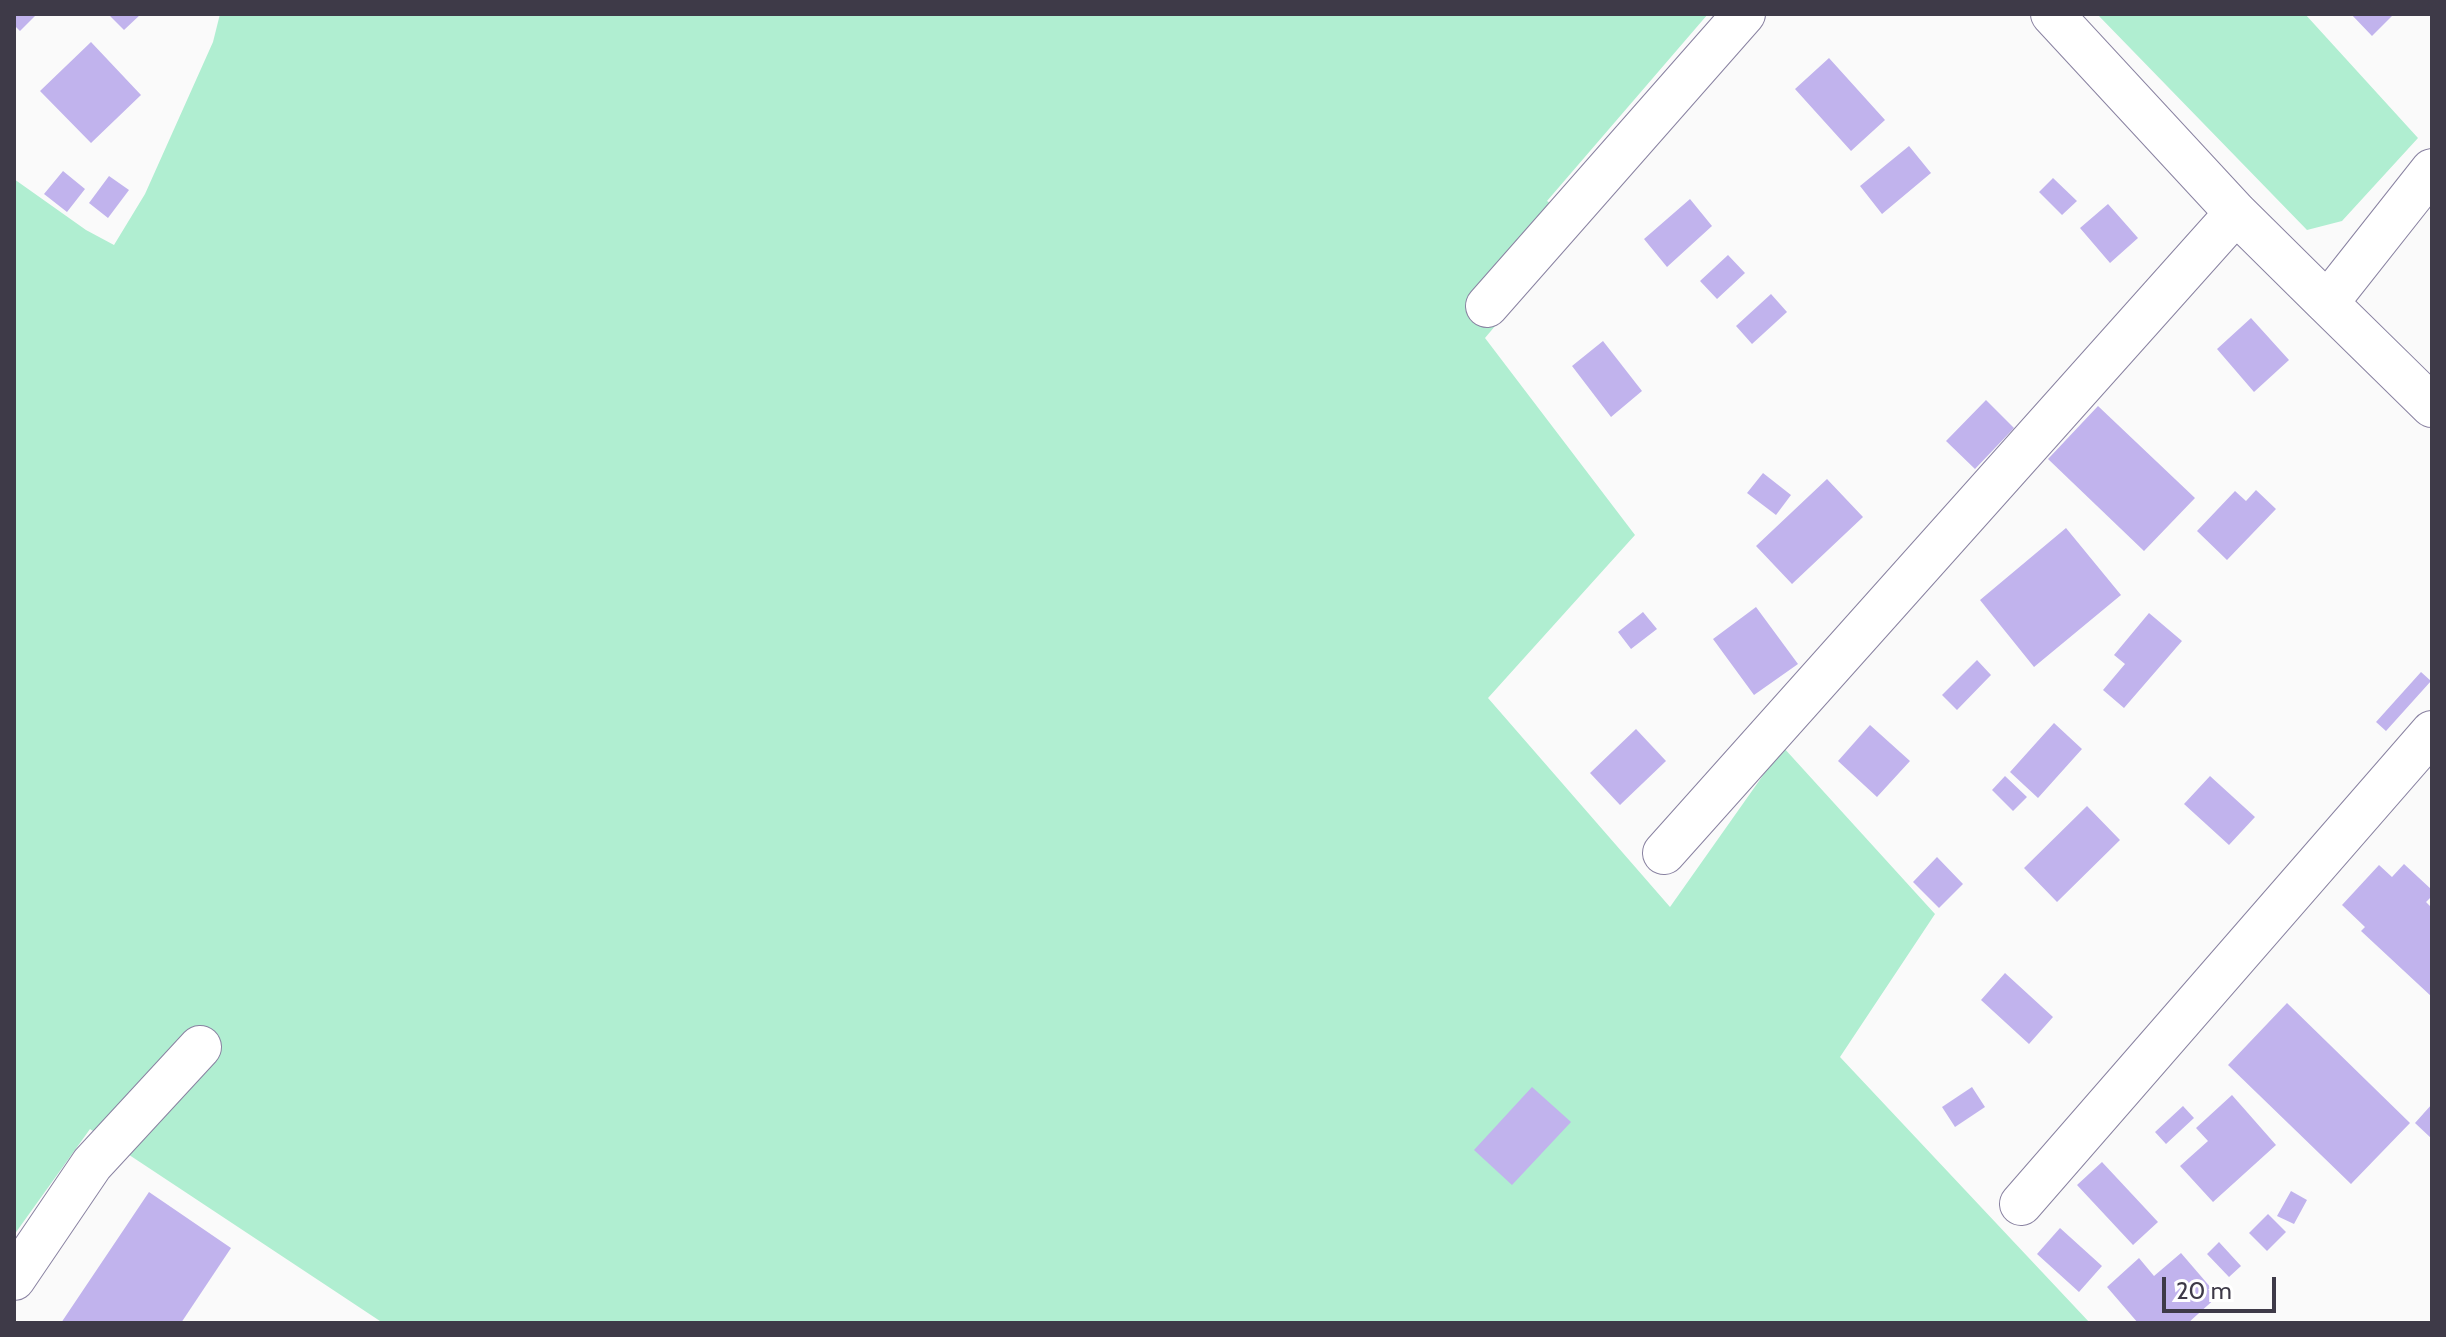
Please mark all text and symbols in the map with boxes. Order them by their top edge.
scale bar [2166,1261,2280,1311]
text: 20 m [2176,1276,2232,1305]

